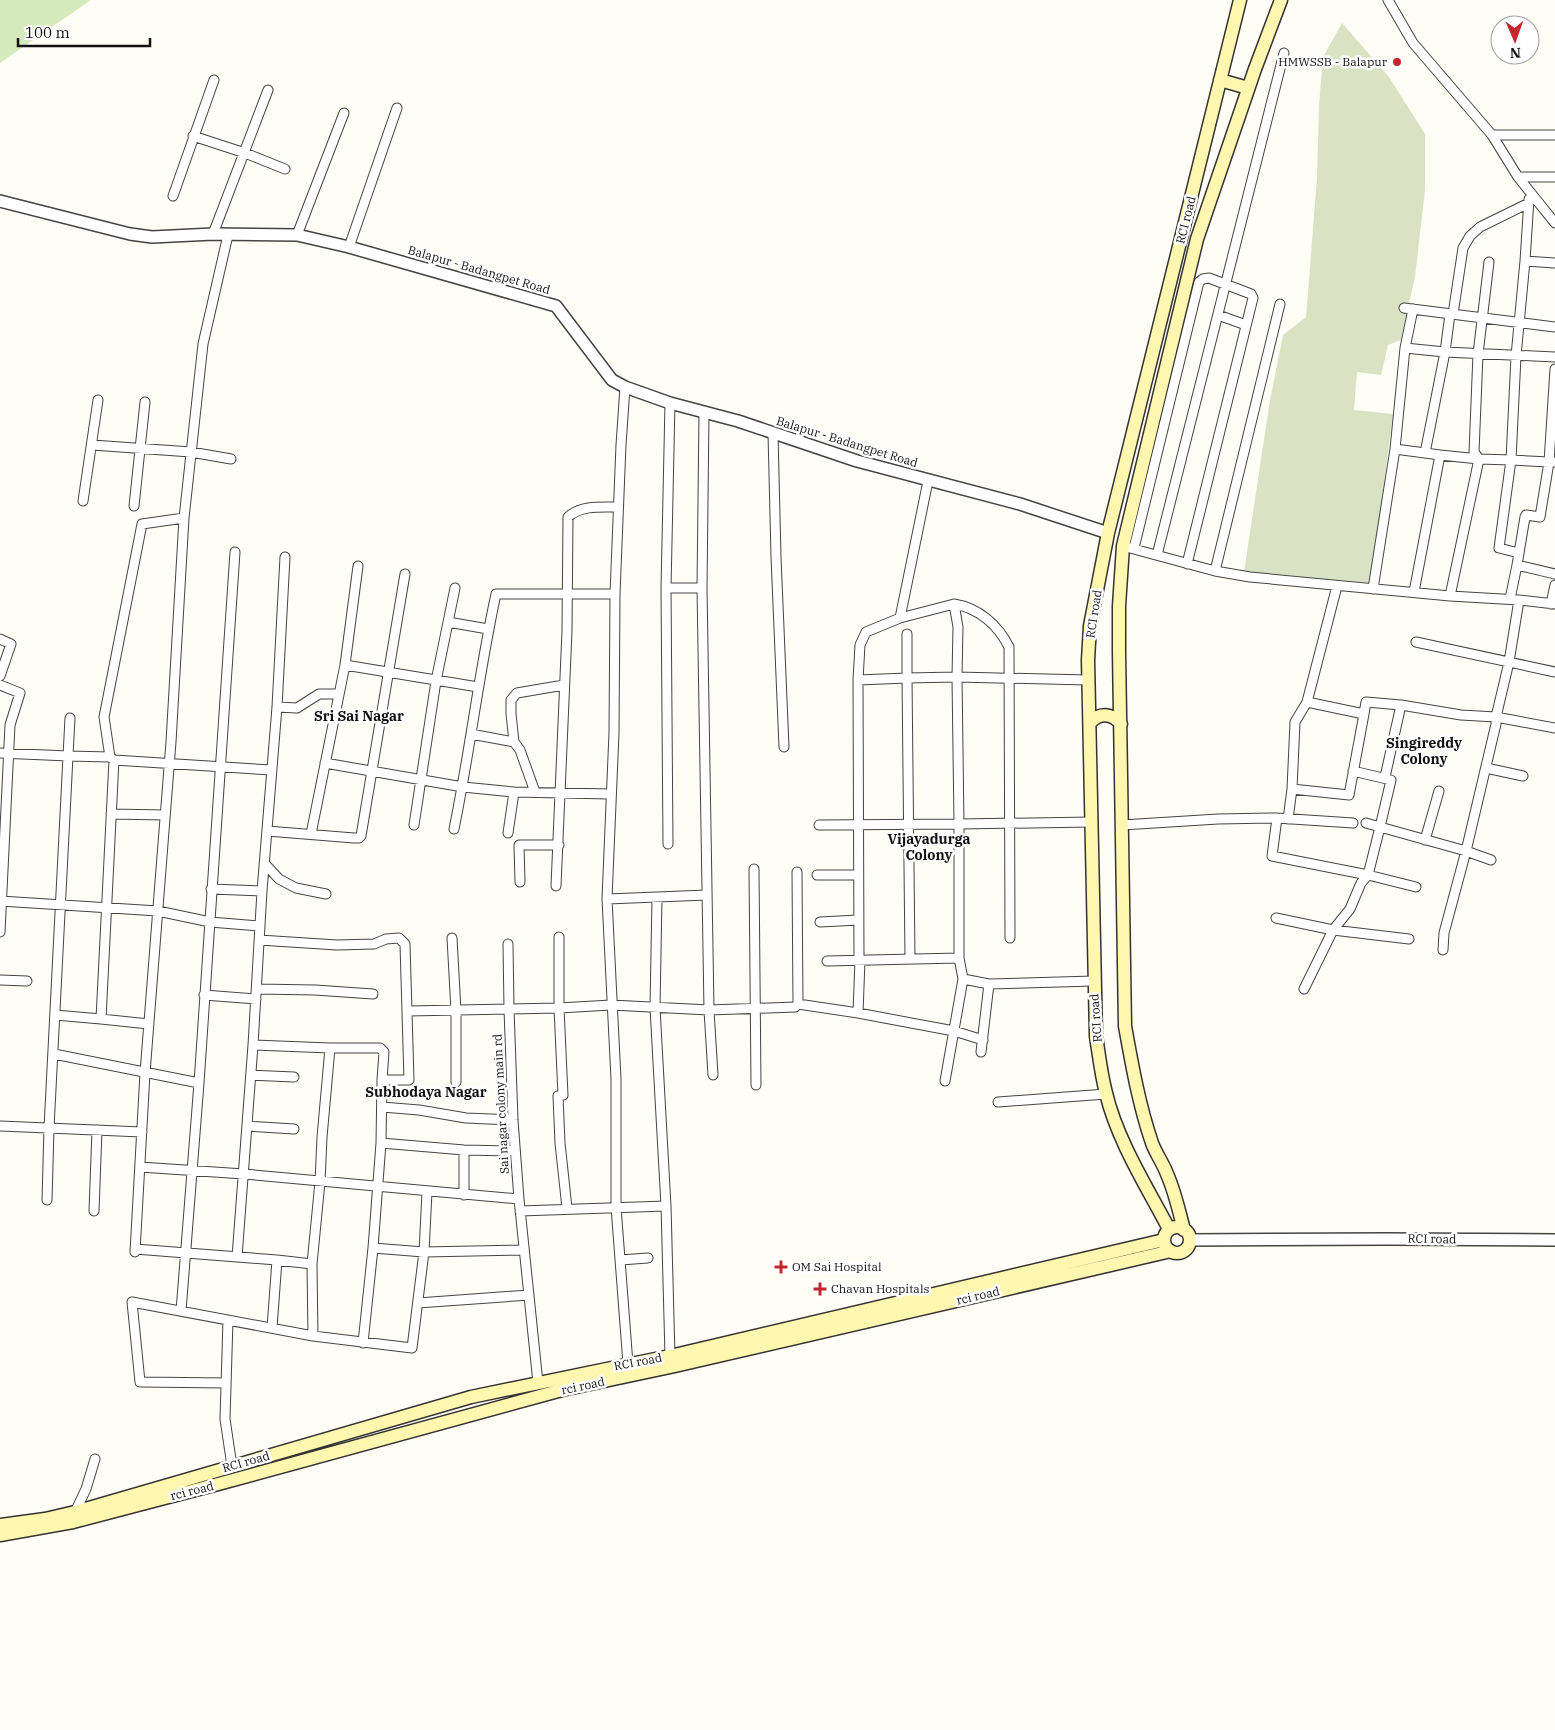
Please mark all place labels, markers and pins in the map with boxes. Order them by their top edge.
place label: HMWSSB - Balapur [1278,54,1388,69]
marker: HMWSSB - Balapur [1391,56,1403,68]
place label: OM Sai Hospital [792,1259,882,1274]
marker: OM Sai Hospital [774,1260,788,1274]
place label: Chavan Hospitals [831,1281,930,1296]
marker: Chavan Hospitals [813,1282,827,1296]

